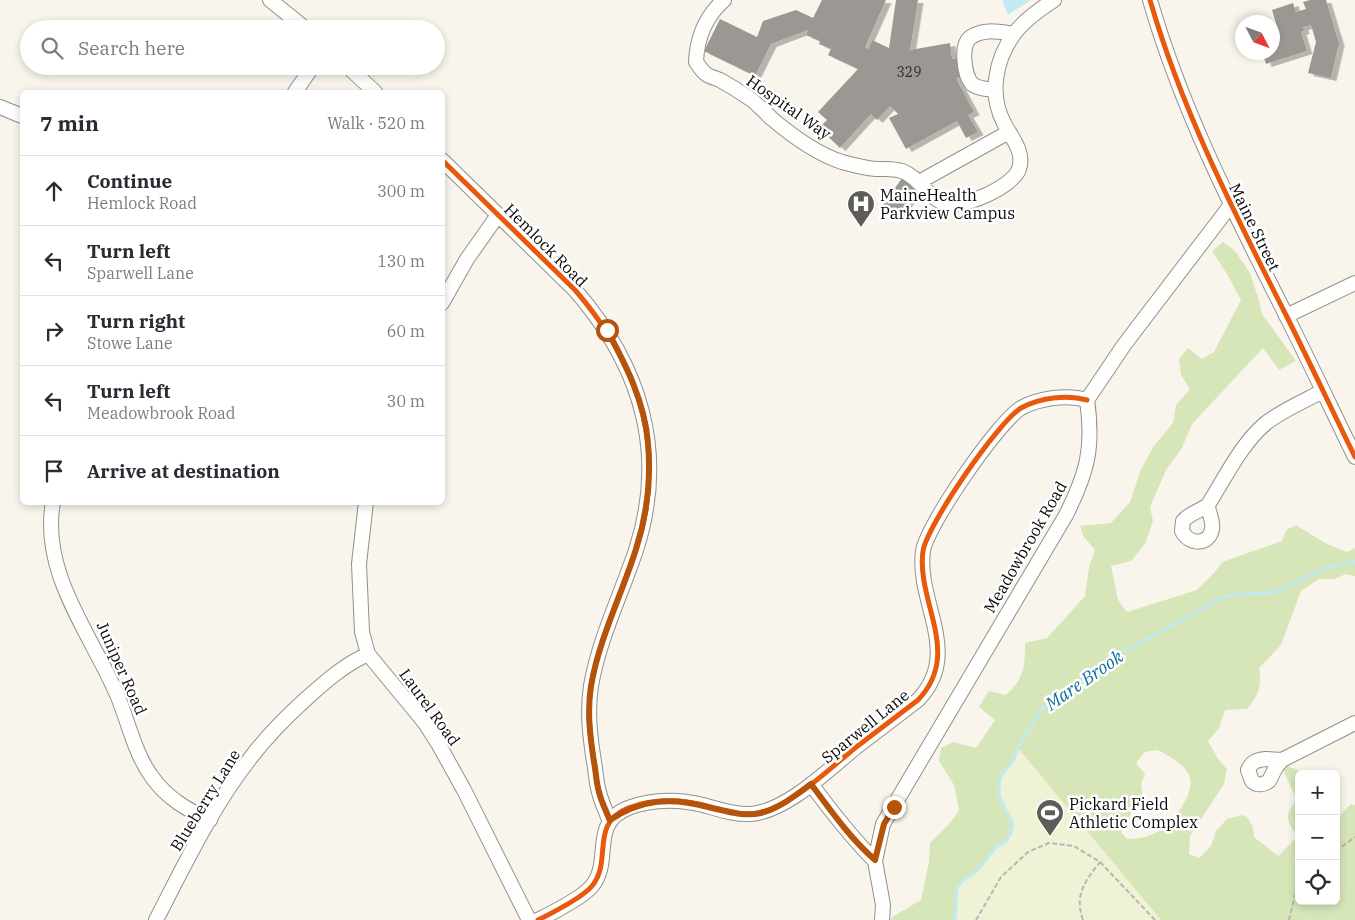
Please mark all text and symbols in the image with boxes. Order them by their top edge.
north arrow [1235,15,1280,60]
search box [20,20,445,75]
icon: search [38,34,66,62]
text: Search here [78,36,185,60]
house number: 329 [896,63,922,81]
street label: Hospital Way [743,70,836,144]
text: 7 min [40,109,99,137]
text: Walk · 520 m [327,113,425,133]
text: Continue [87,169,172,193]
icon: ahead [40,177,68,205]
street label: Maine Street [1225,180,1285,274]
text: 300 m [377,181,425,201]
place label: MaineHealth Parkview Campus [880,185,1015,223]
hospital icon: MaineHealth Parkview Campus [846,189,876,228]
text: Hemlock Road [87,193,197,213]
street label: Hemlock Road [500,199,592,291]
text: Turn left [87,239,170,263]
icon: left [40,247,68,275]
text: 130 m [377,251,425,271]
text: Sparwell Lane [87,263,194,283]
text: Turn right [87,309,185,333]
icon: right [40,317,68,345]
route start [596,319,619,342]
text: 60 m [387,321,425,341]
text: Stowe Lane [87,333,173,353]
text: Turn left [87,379,170,403]
icon: left [40,387,68,415]
text: 30 m [387,391,425,411]
text: Meadowbrook Road [87,403,236,423]
icon: arrive [40,457,68,485]
text: Arrive at destination [87,459,280,483]
street label: Meadowbrook Road [979,477,1071,616]
street label: Juniper Road [93,618,152,718]
water label: Mare Brook [1040,645,1128,716]
street label: Laurel Road [395,665,465,750]
street label: Sparwell Lane [817,685,913,767]
street label: Blueberry Lane [166,745,244,855]
map controls [1295,770,1340,905]
button: + [1295,770,1340,815]
place label: Pickard Field Athletic Complex [1069,794,1198,832]
route end [883,796,906,819]
sports icon: Pickard Field Athletic Complex [1035,798,1065,837]
button: − [1295,815,1340,860]
button: locate [1295,860,1340,905]

